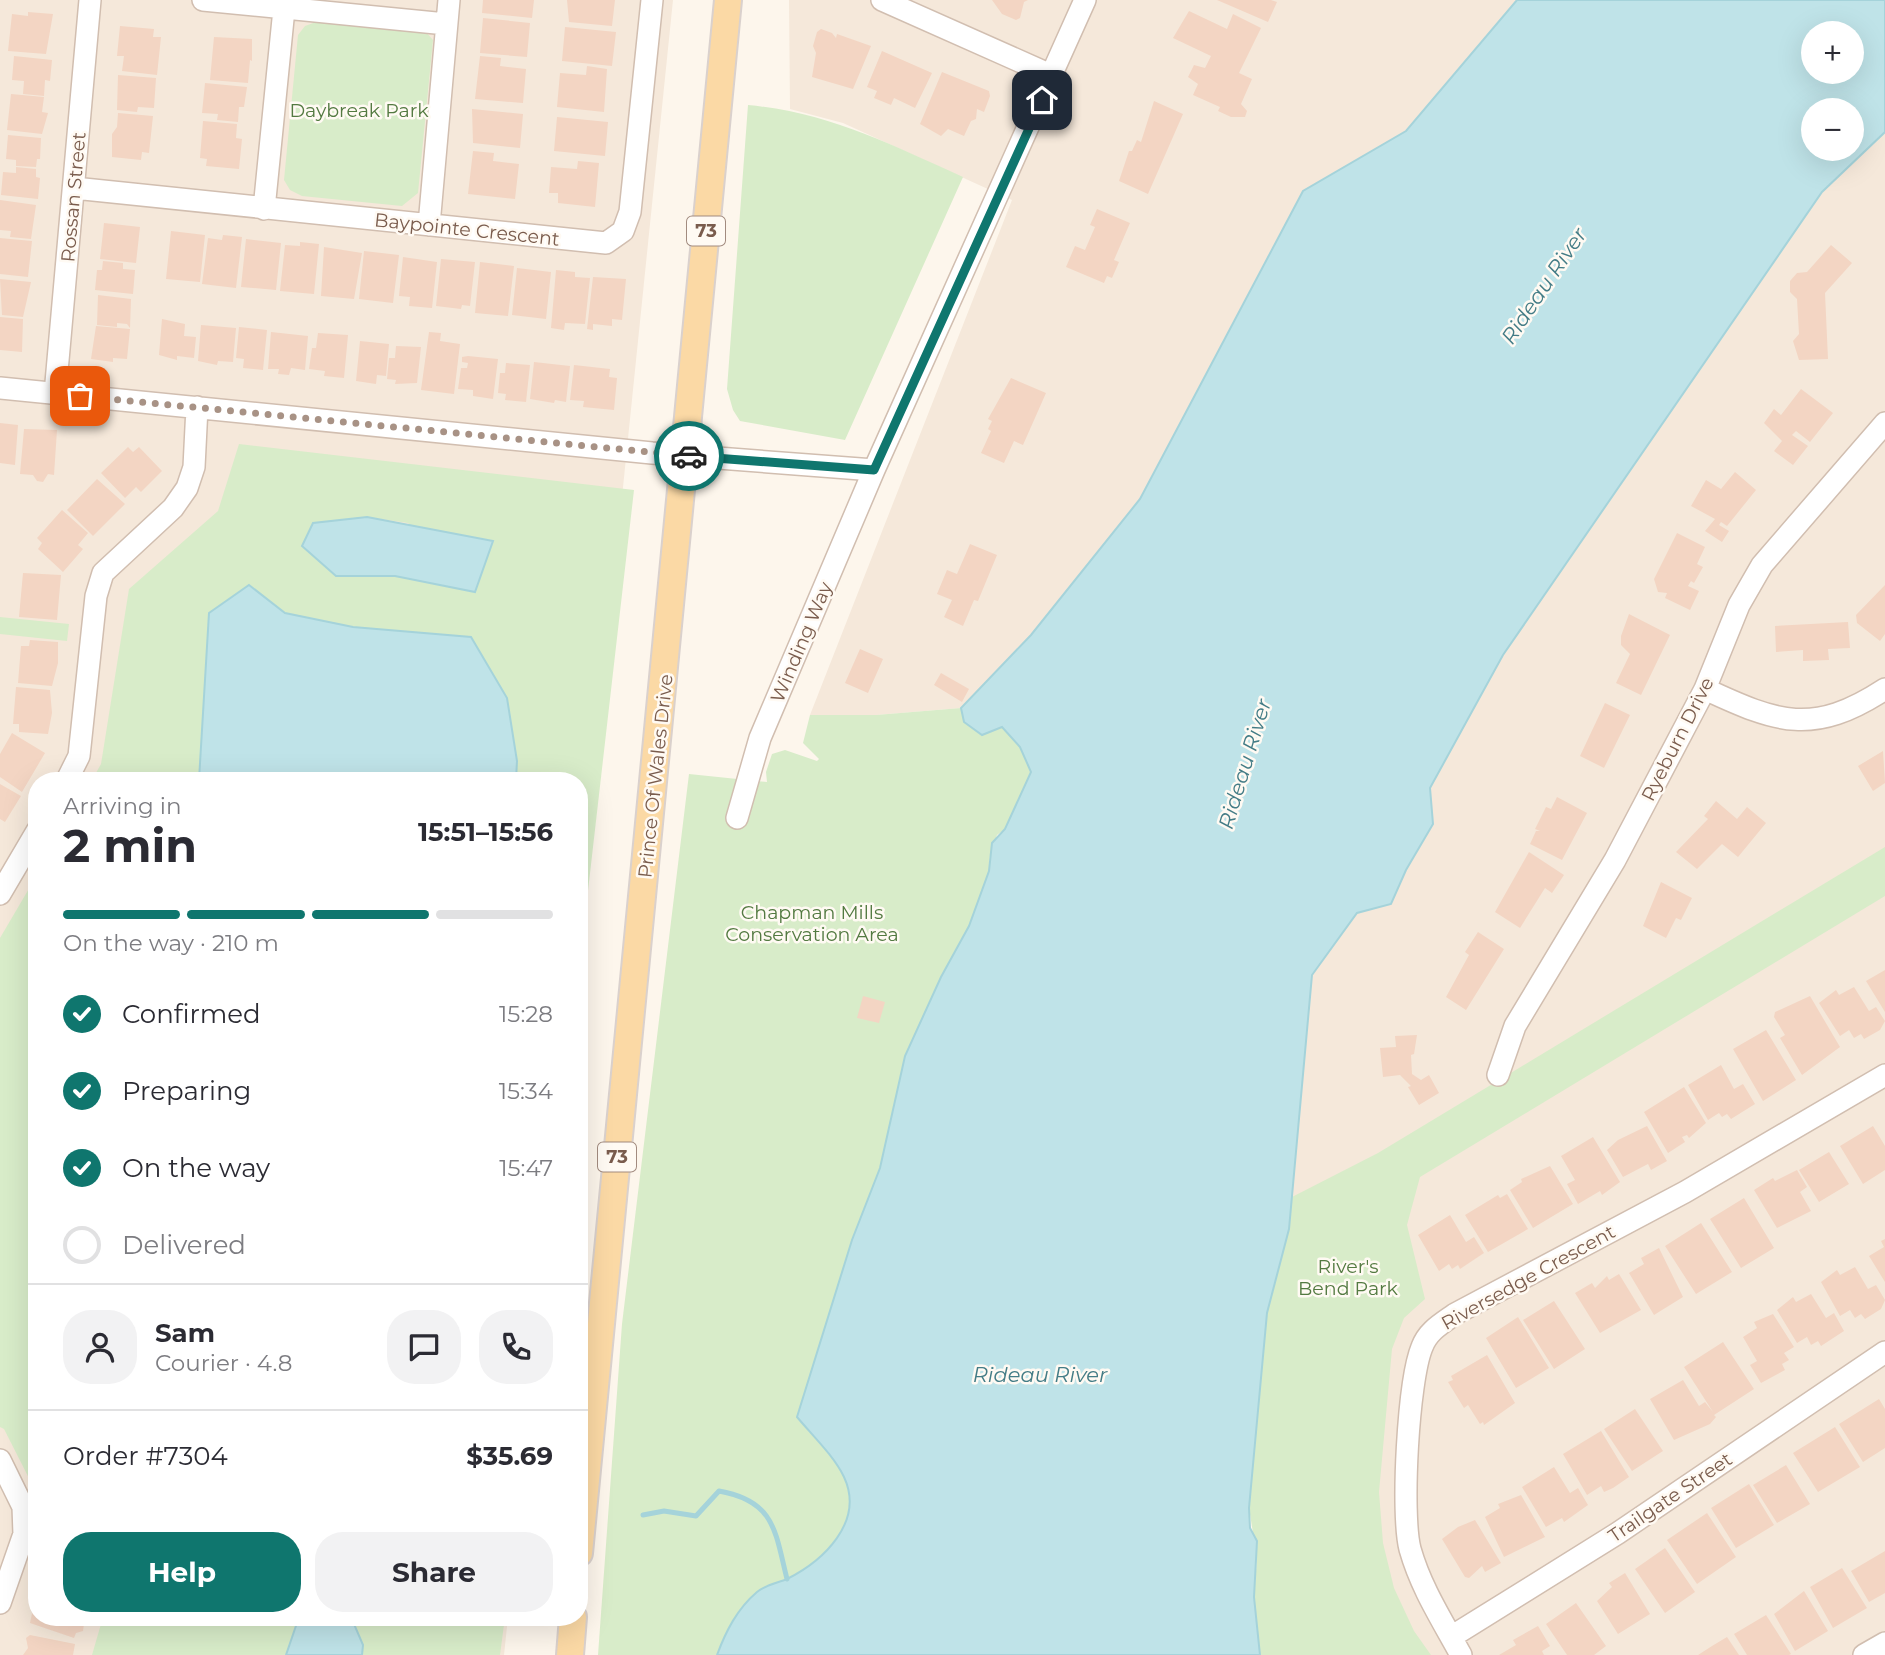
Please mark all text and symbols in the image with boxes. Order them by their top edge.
map controls [1801,21,1864,161]
button: + [1801,21,1864,84]
pin [1012,70,1072,130]
icon: home [1023,81,1061,119]
button: − [1801,98,1864,161]
park label: Daybreak Park [289,99,429,122]
street label: Rossan Street [56,131,91,263]
street label: Baypointe Crescent [373,208,561,251]
road number: 73 [687,216,725,246]
water label: Rideau River [1496,222,1592,349]
pin [50,366,110,426]
icon: bag [61,377,99,415]
courier [654,421,724,491]
icon: car [670,437,708,475]
street label: Winding Way [766,578,837,706]
street label: Prince Of Wales Drive [633,673,678,879]
street label: Ryeburn Drive [1636,673,1719,805]
water label: Rideau River [1213,695,1276,832]
text: Arriving in [63,792,182,820]
text: 15:51–15:56 [418,816,553,848]
text: 2 min [63,817,197,874]
park label: Chapman Mills Conservation Area [725,901,899,946]
text: On the way · 210 m [63,929,279,957]
icon: check [63,995,101,1033]
text: Confirmed [122,998,261,1030]
text: 15:28 [499,1000,553,1028]
icon: check [63,1072,101,1110]
text: Preparing [122,1075,251,1107]
text: 15:34 [499,1077,553,1105]
road number: 73 [598,1142,636,1172]
icon: check [63,1149,101,1187]
text: On the way [122,1152,270,1184]
text: 15:47 [499,1154,553,1182]
street label: Riversedge Crescent [1437,1220,1619,1335]
text: Delivered [122,1229,246,1261]
park label: River's Bend Park [1298,1255,1399,1300]
button: person [63,1310,137,1384]
button: chat [387,1310,461,1384]
button: phone [479,1310,553,1384]
text: Sam [155,1317,215,1349]
text: Courier · 4.8 [155,1349,292,1377]
water label: Rideau River [973,1362,1108,1387]
text: Order #7304 [63,1440,228,1472]
text: $35.69 [466,1440,553,1472]
street label: Trailgate Street [1604,1447,1737,1547]
button: Help [63,1532,301,1612]
button: Share [315,1532,553,1612]

